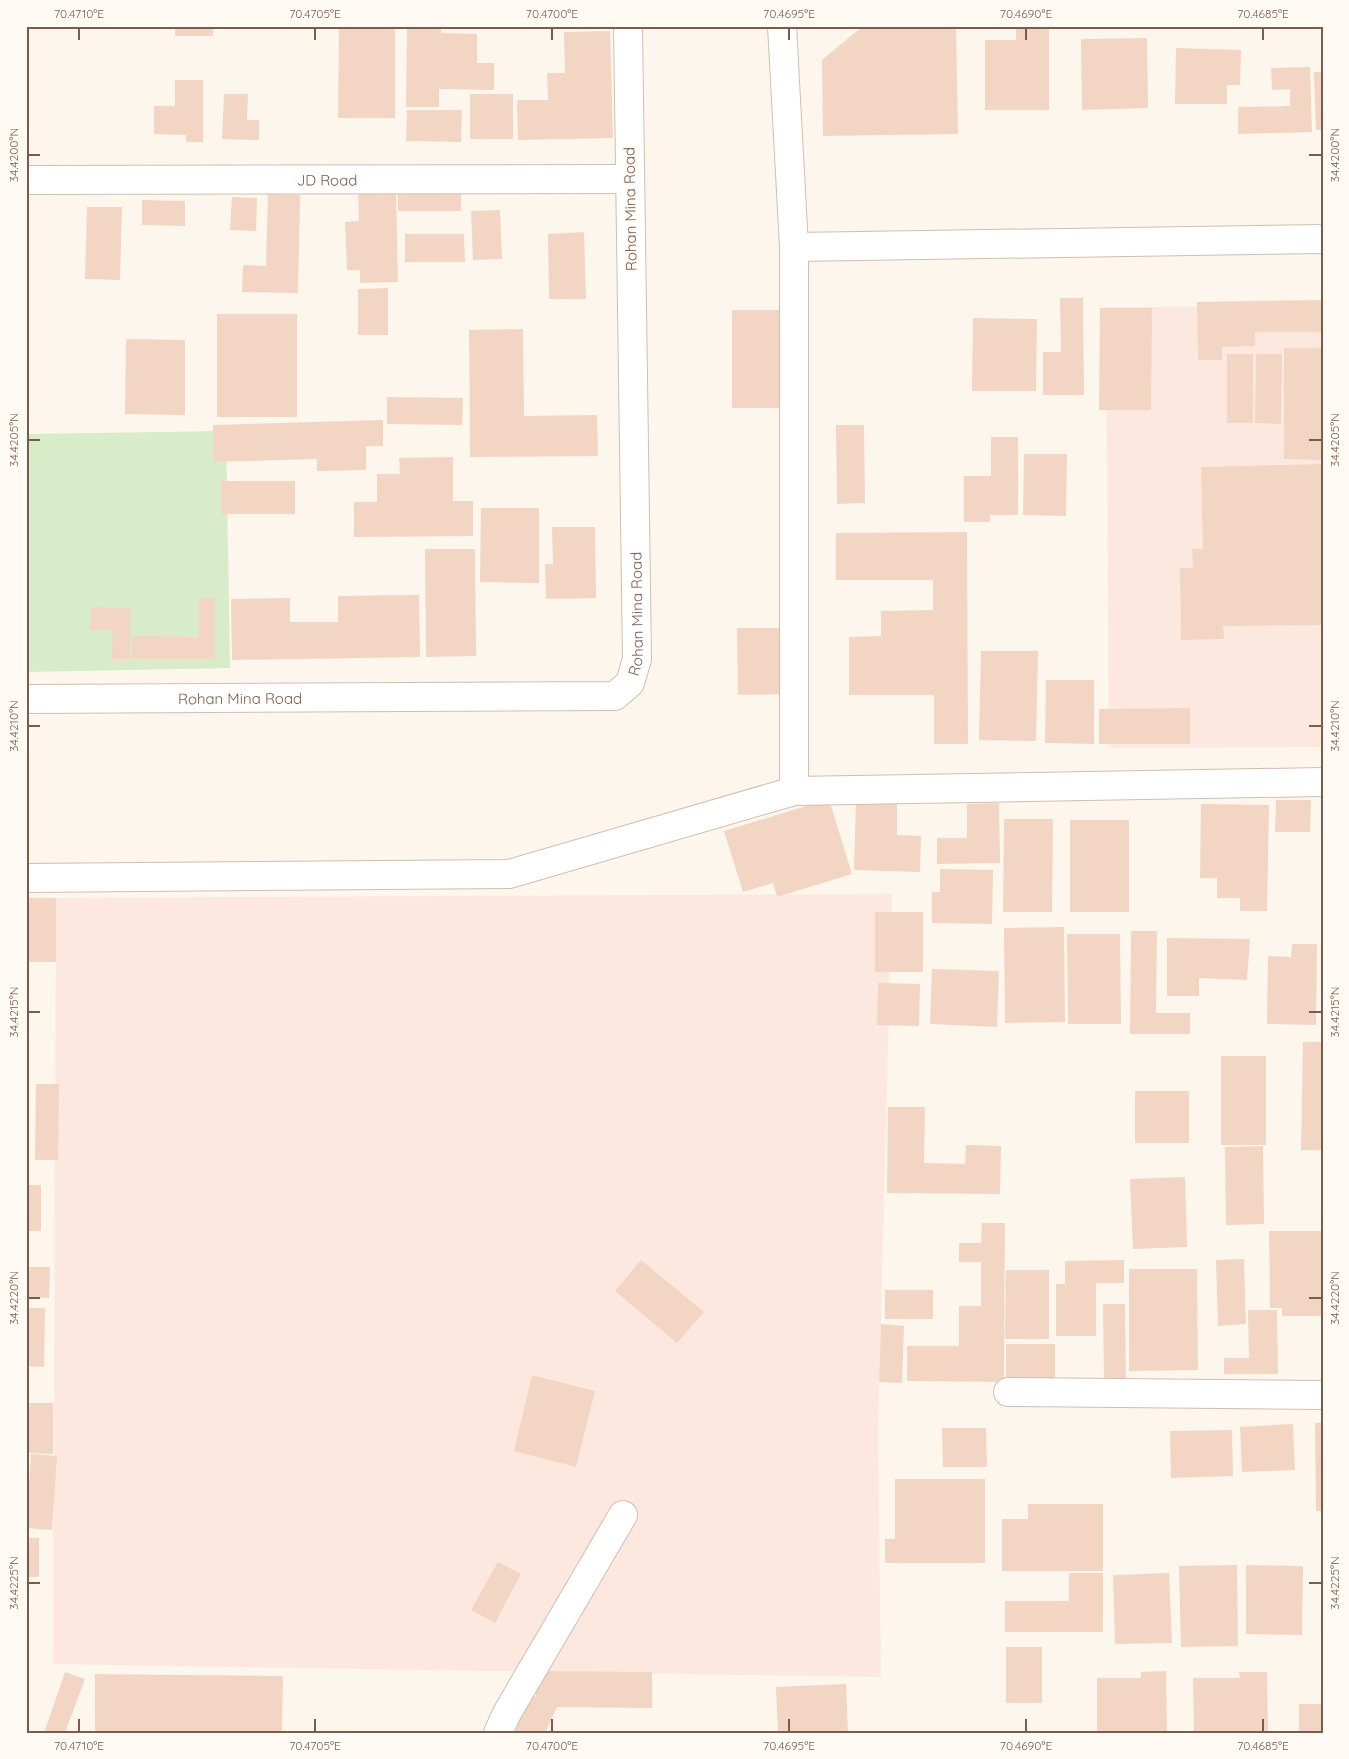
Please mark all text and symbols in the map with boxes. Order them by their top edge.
text: 70.4710°E [54,6,104,21]
text: 70.4705°E [289,6,341,21]
text: 70.4700°E [526,6,578,21]
text: 70.4695°E [763,6,815,21]
text: 70.4690°E [1000,6,1052,21]
text: 70.4685°E [1237,6,1289,21]
text: 34.4200°N [6,128,21,182]
text: 34.4200°N [1327,128,1342,182]
street label: Rohan Mina Road [619,147,641,271]
street label: JD Road [297,170,357,189]
text: 34.4205°N [6,413,21,467]
text: 34.4205°N [1327,413,1342,467]
street label: Rohan Mina Road [623,552,647,678]
street label: Rohan Mina Road [178,688,302,708]
text: 34.4210°N [6,700,21,752]
text: 34.4210°N [1327,700,1342,752]
text: 34.4215°N [6,986,21,1038]
text: 34.4215°N [1327,986,1342,1038]
text: 34.4220°N [6,1271,21,1325]
text: 34.4220°N [1327,1271,1342,1325]
text: 34.4225°N [6,1556,21,1610]
text: 34.4225°N [1327,1556,1342,1610]
text: 70.4710°E [54,1738,104,1753]
text: 70.4705°E [289,1738,341,1753]
text: 70.4700°E [526,1738,578,1753]
text: 70.4695°E [763,1738,815,1753]
text: 70.4690°E [1000,1738,1052,1753]
text: 70.4685°E [1237,1738,1289,1753]

